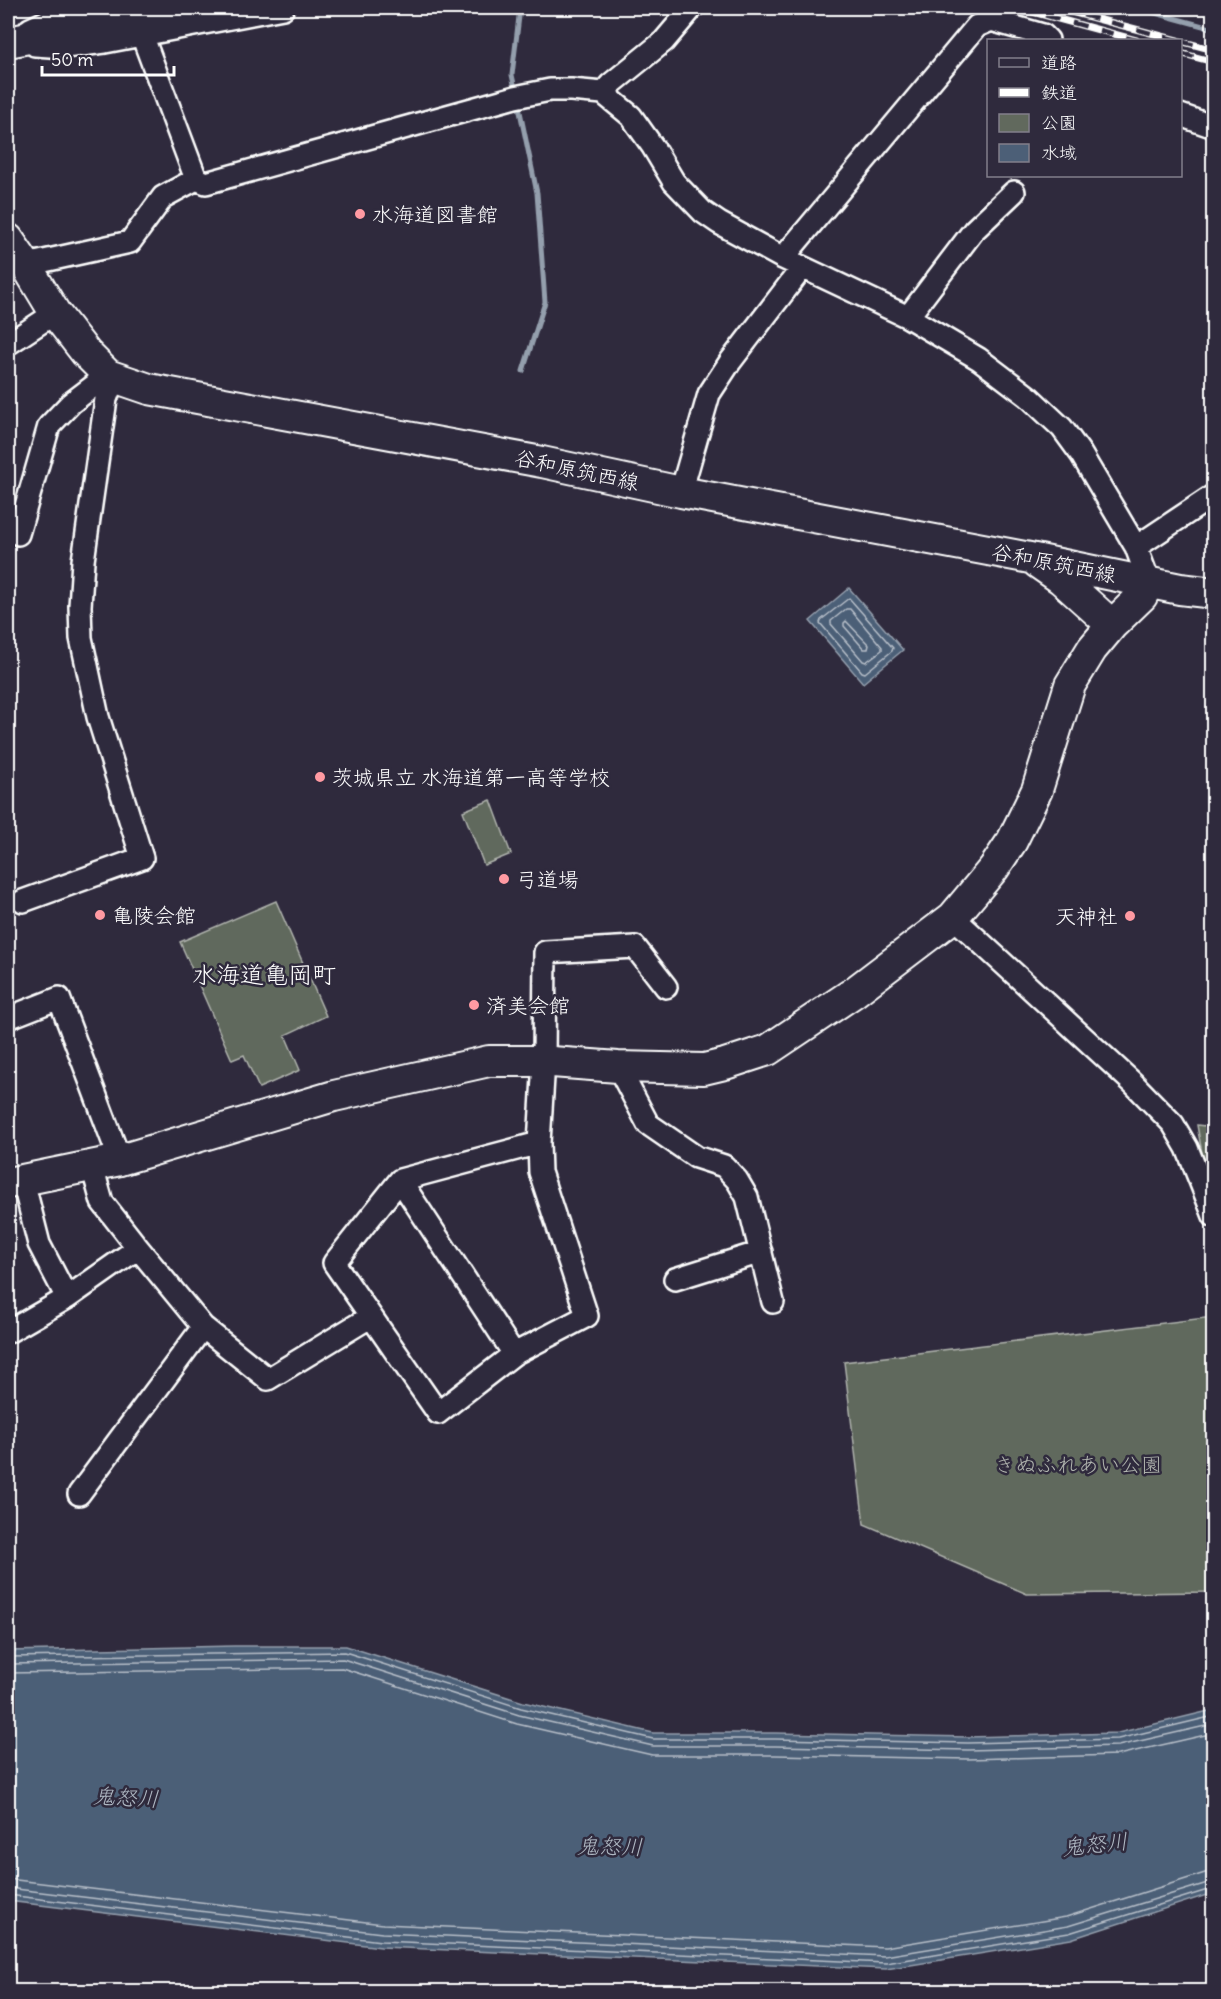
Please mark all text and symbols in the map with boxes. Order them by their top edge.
scale bar [42,39,174,77]
legend [987,39,1182,177]
text: 50 m [51,48,93,71]
text: 道路 [1041,51,1077,74]
text: 鉄道 [1041,81,1077,104]
text: 公園 [1041,111,1077,134]
text: 水域 [1041,141,1077,164]
place label: 水海道図書館 [372,201,498,228]
marker: 水海道図書館 [353,207,367,221]
street label: 谷和原筑西線 [513,444,641,496]
street label: 谷和原筑西線 [990,538,1118,588]
place label: 茨城県立 水海道第一高等学校 [332,764,610,791]
marker: 茨城県立 水海道第一高等学校 [313,770,327,784]
place label: 弓道場 [516,866,579,893]
marker: 弓道場 [497,872,511,886]
place label: 亀陵会館 [112,902,196,929]
place label: 天神社 [1055,903,1118,930]
marker: 亀陵会館 [93,908,107,922]
marker: 天神社 [1123,909,1137,923]
district label: 水海道亀岡町 [192,959,336,989]
place label: 済美会館 [486,992,570,1019]
marker: 済美会館 [467,998,481,1012]
park label: きぬふれあい公園 [994,1451,1162,1478]
water label: 鬼怒川 [92,1781,160,1813]
water label: 鬼怒川 [1061,1827,1129,1861]
water label: 鬼怒川 [577,1831,643,1861]

